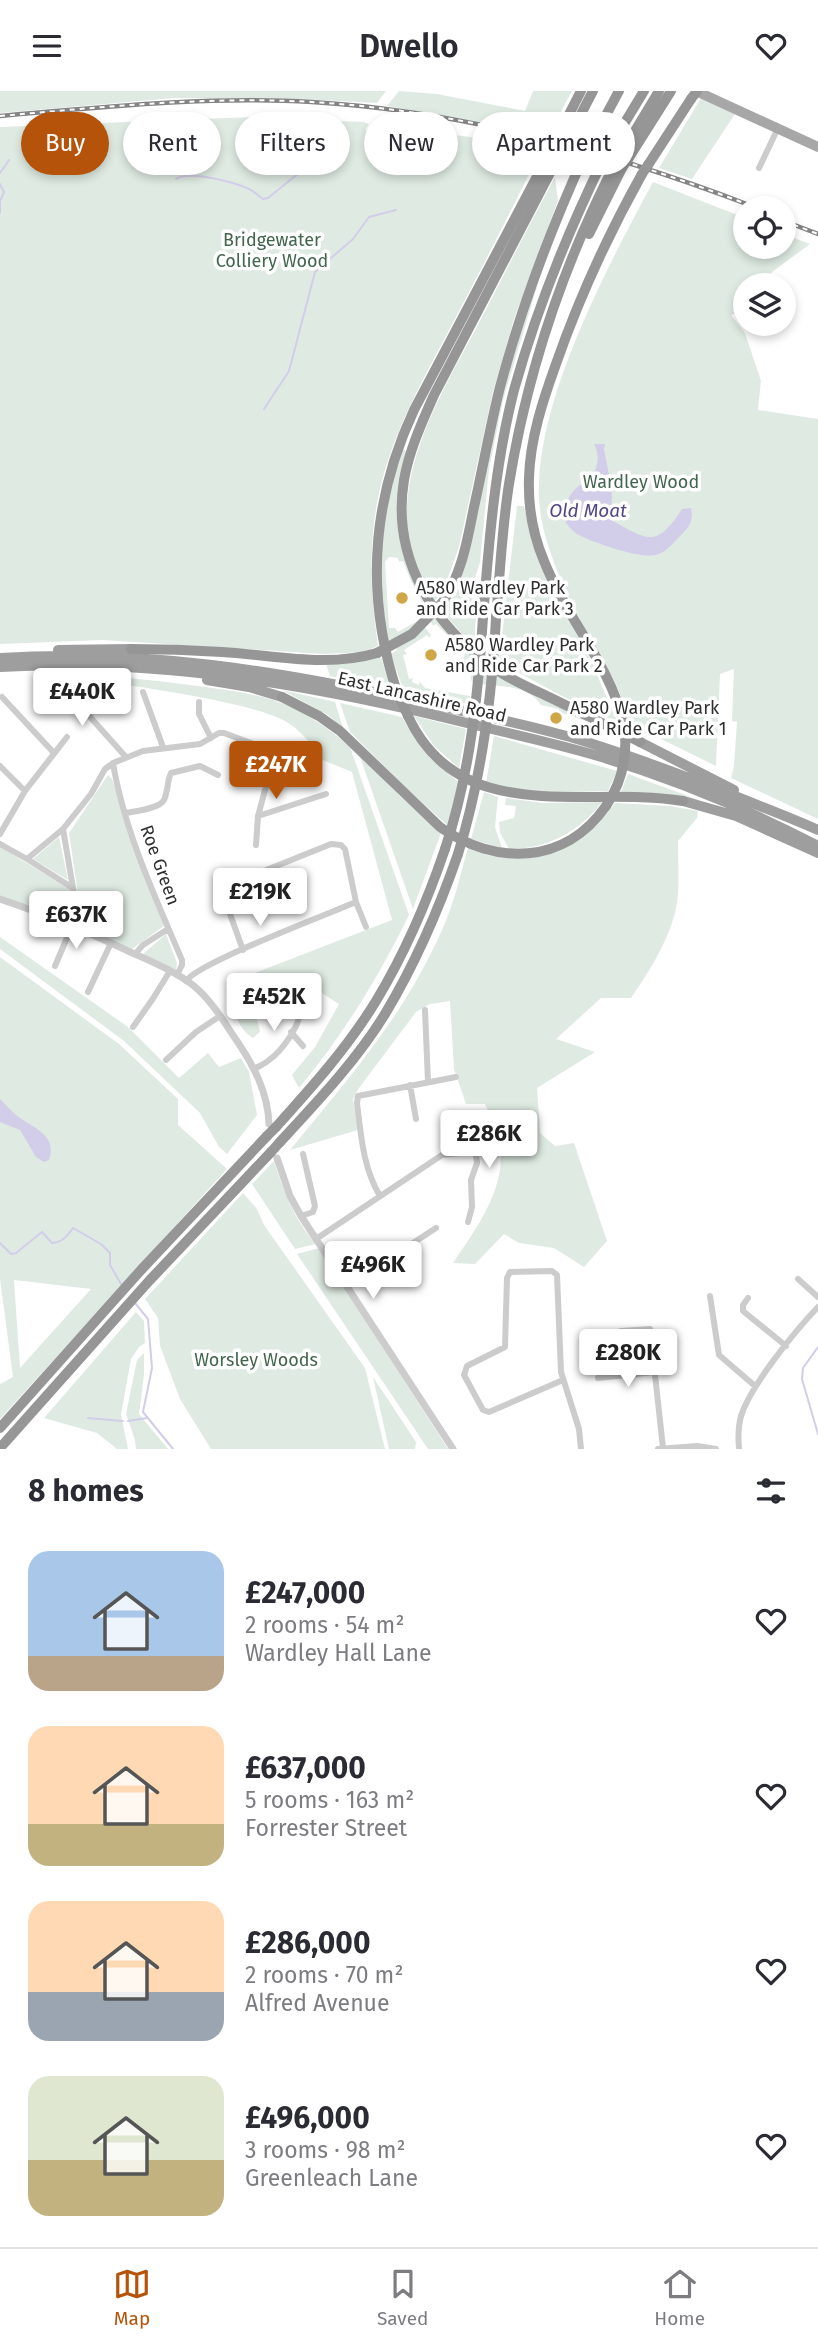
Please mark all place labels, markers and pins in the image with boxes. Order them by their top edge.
place label: A580 Wardley Park and Ride Car Park 3 [416,577,574,620]
marker: A580 Wardley Park and Ride Car Park 3 [394,590,410,606]
place label: A580 Wardley Park and Ride Car Park 2 [445,634,603,677]
marker: A580 Wardley Park and Ride Car Park 2 [423,647,439,663]
pin: £440K [33,669,131,728]
place label: A580 Wardley Park and Ride Car Park 1 [570,697,727,740]
marker: A580 Wardley Park and Ride Car Park 1 [548,710,564,726]
pin: £247K [227,741,325,801]
pin: £219K [211,869,309,928]
pin: £637K [27,891,125,951]
pin: £452K [225,974,323,1033]
pin: £286K [440,1111,538,1170]
pin: £496K [324,1241,422,1301]
pin: £280K [579,1329,677,1389]

